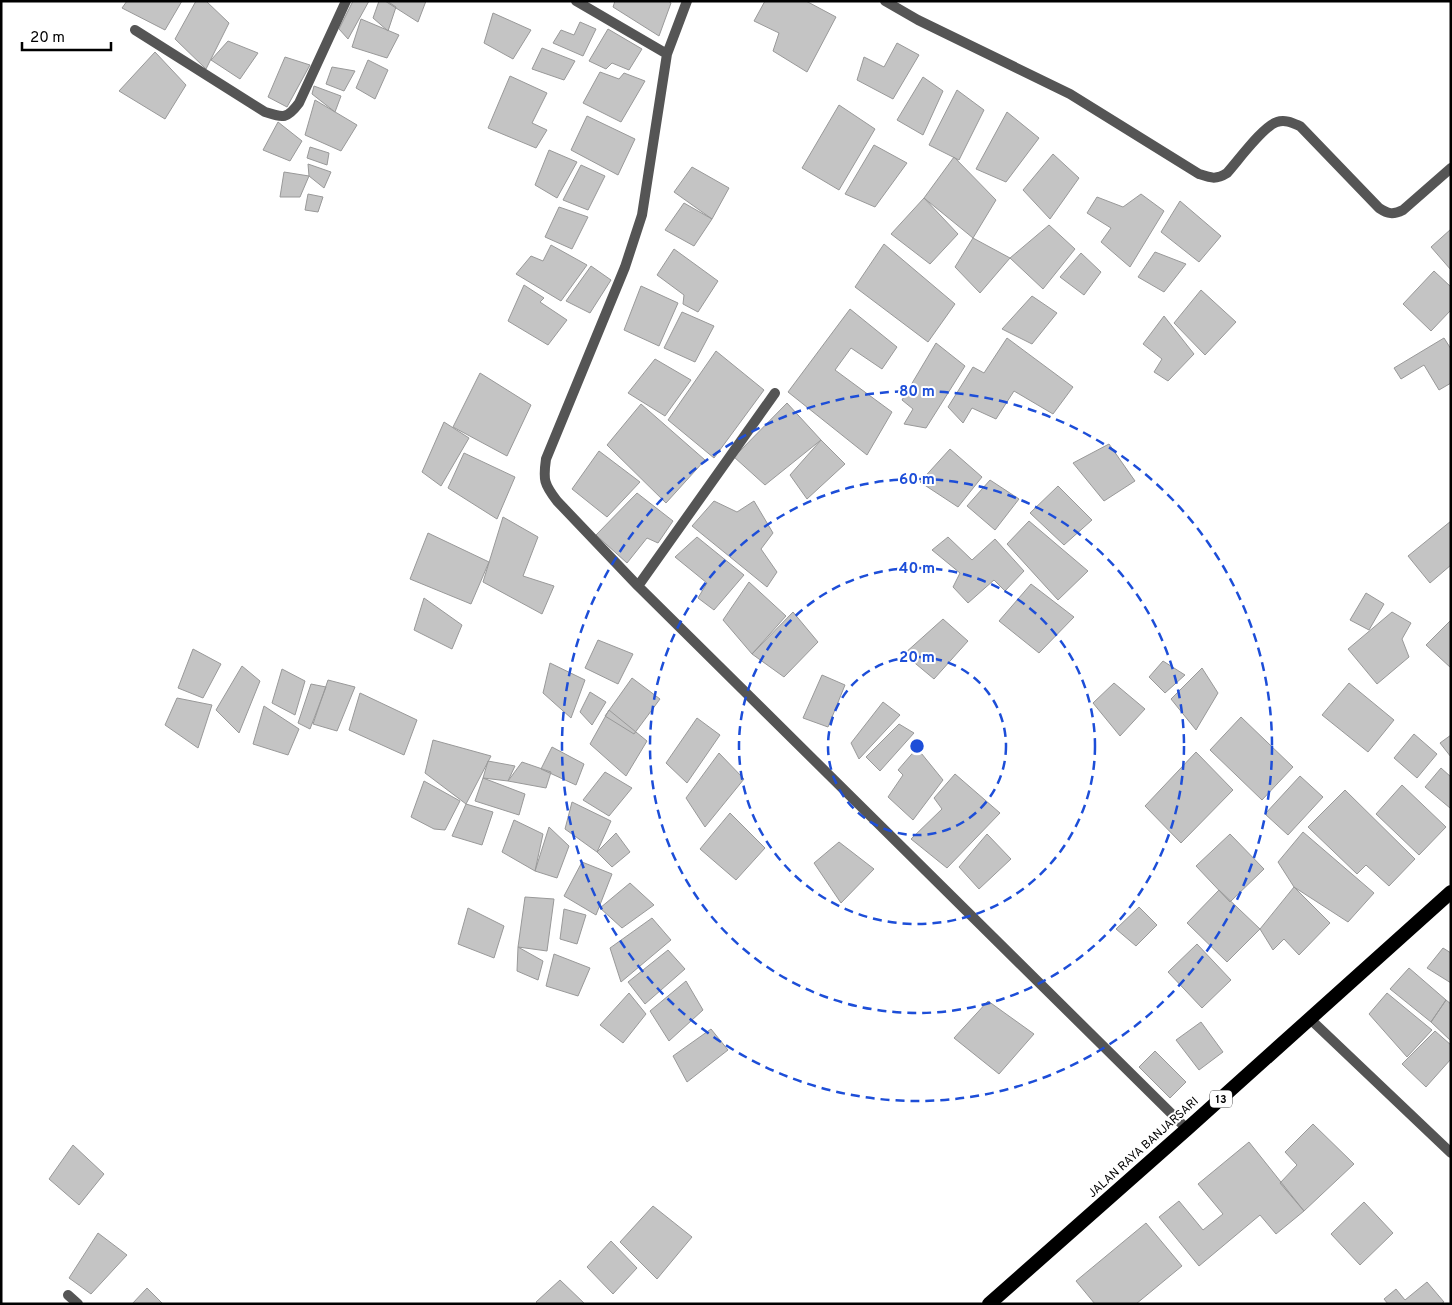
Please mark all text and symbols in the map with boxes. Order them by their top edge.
scale bar [22,20,111,52]
text: 20 m [30,29,65,48]
text: 80 m [899,383,935,402]
text: 60 m [899,471,935,490]
text: 40 m [899,560,935,579]
text: 20 m [899,649,935,668]
centre of rings [908,737,926,755]
road number: 13 [1210,1090,1232,1108]
street label: JALAN RAYA BANJARSARI [1085,1094,1202,1202]

